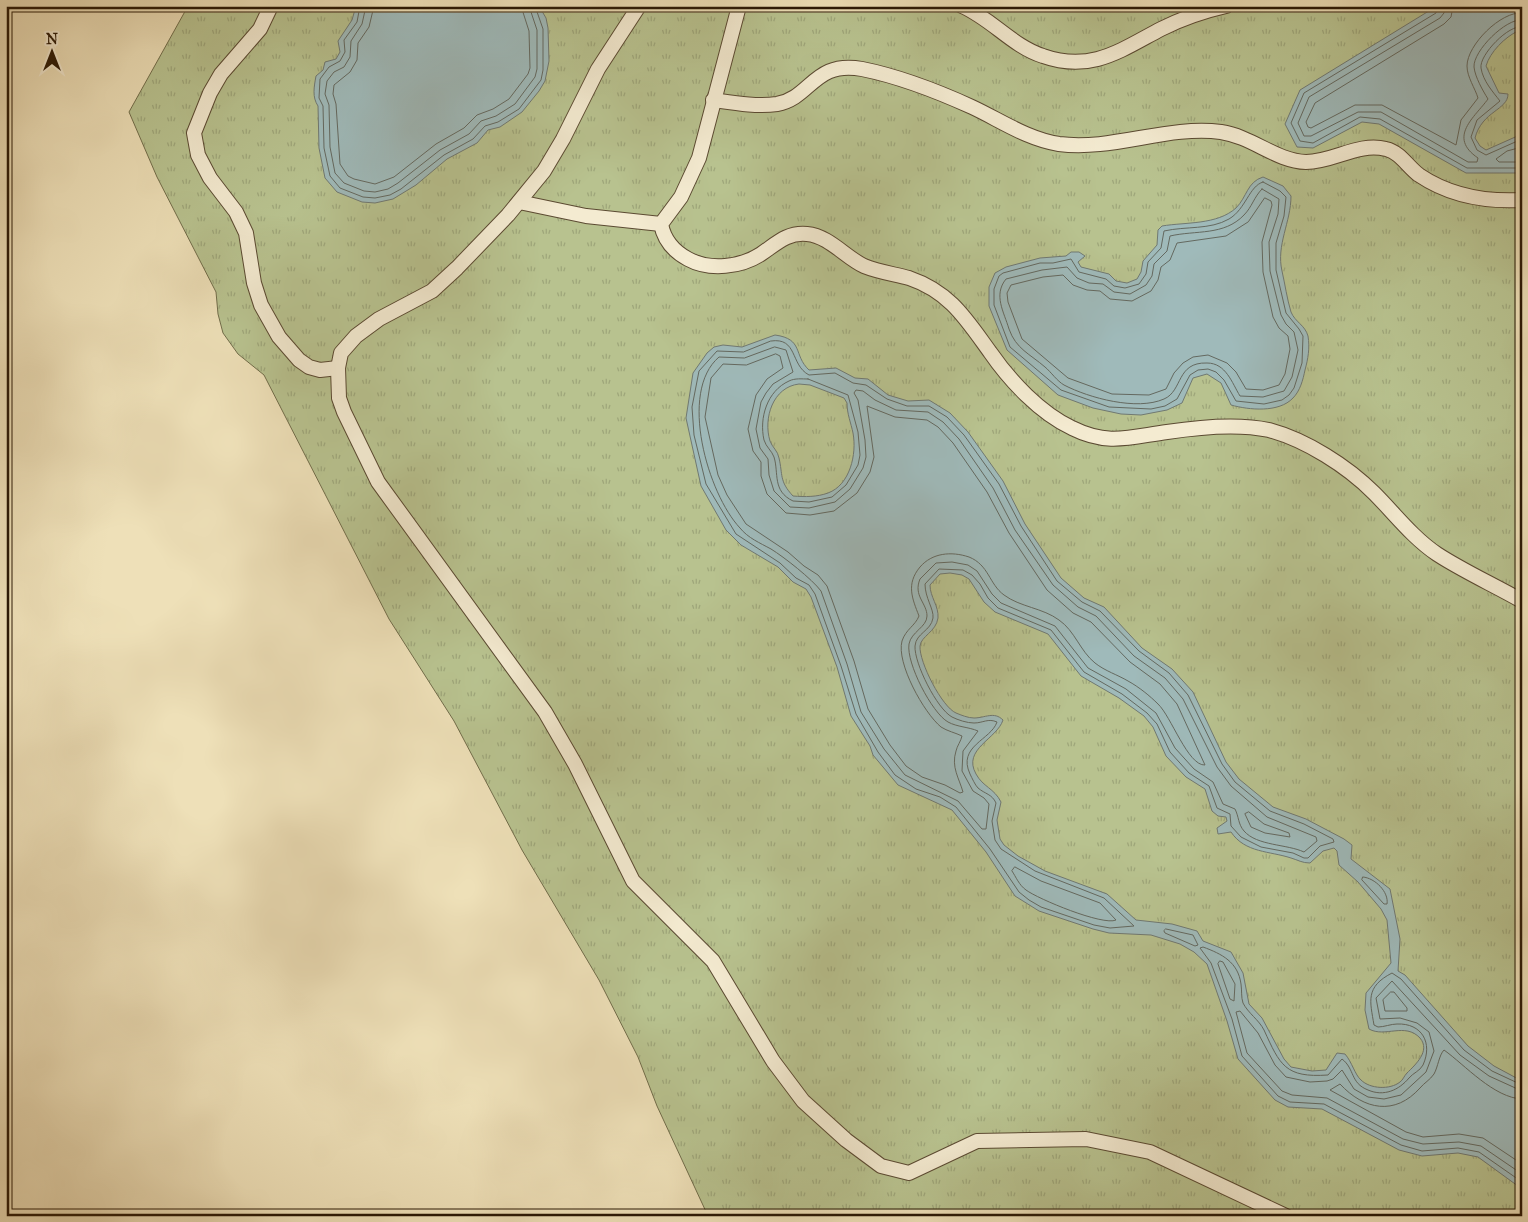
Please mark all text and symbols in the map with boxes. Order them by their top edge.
north arrow [28,28,78,78]
text: N [46,31,58,48]

